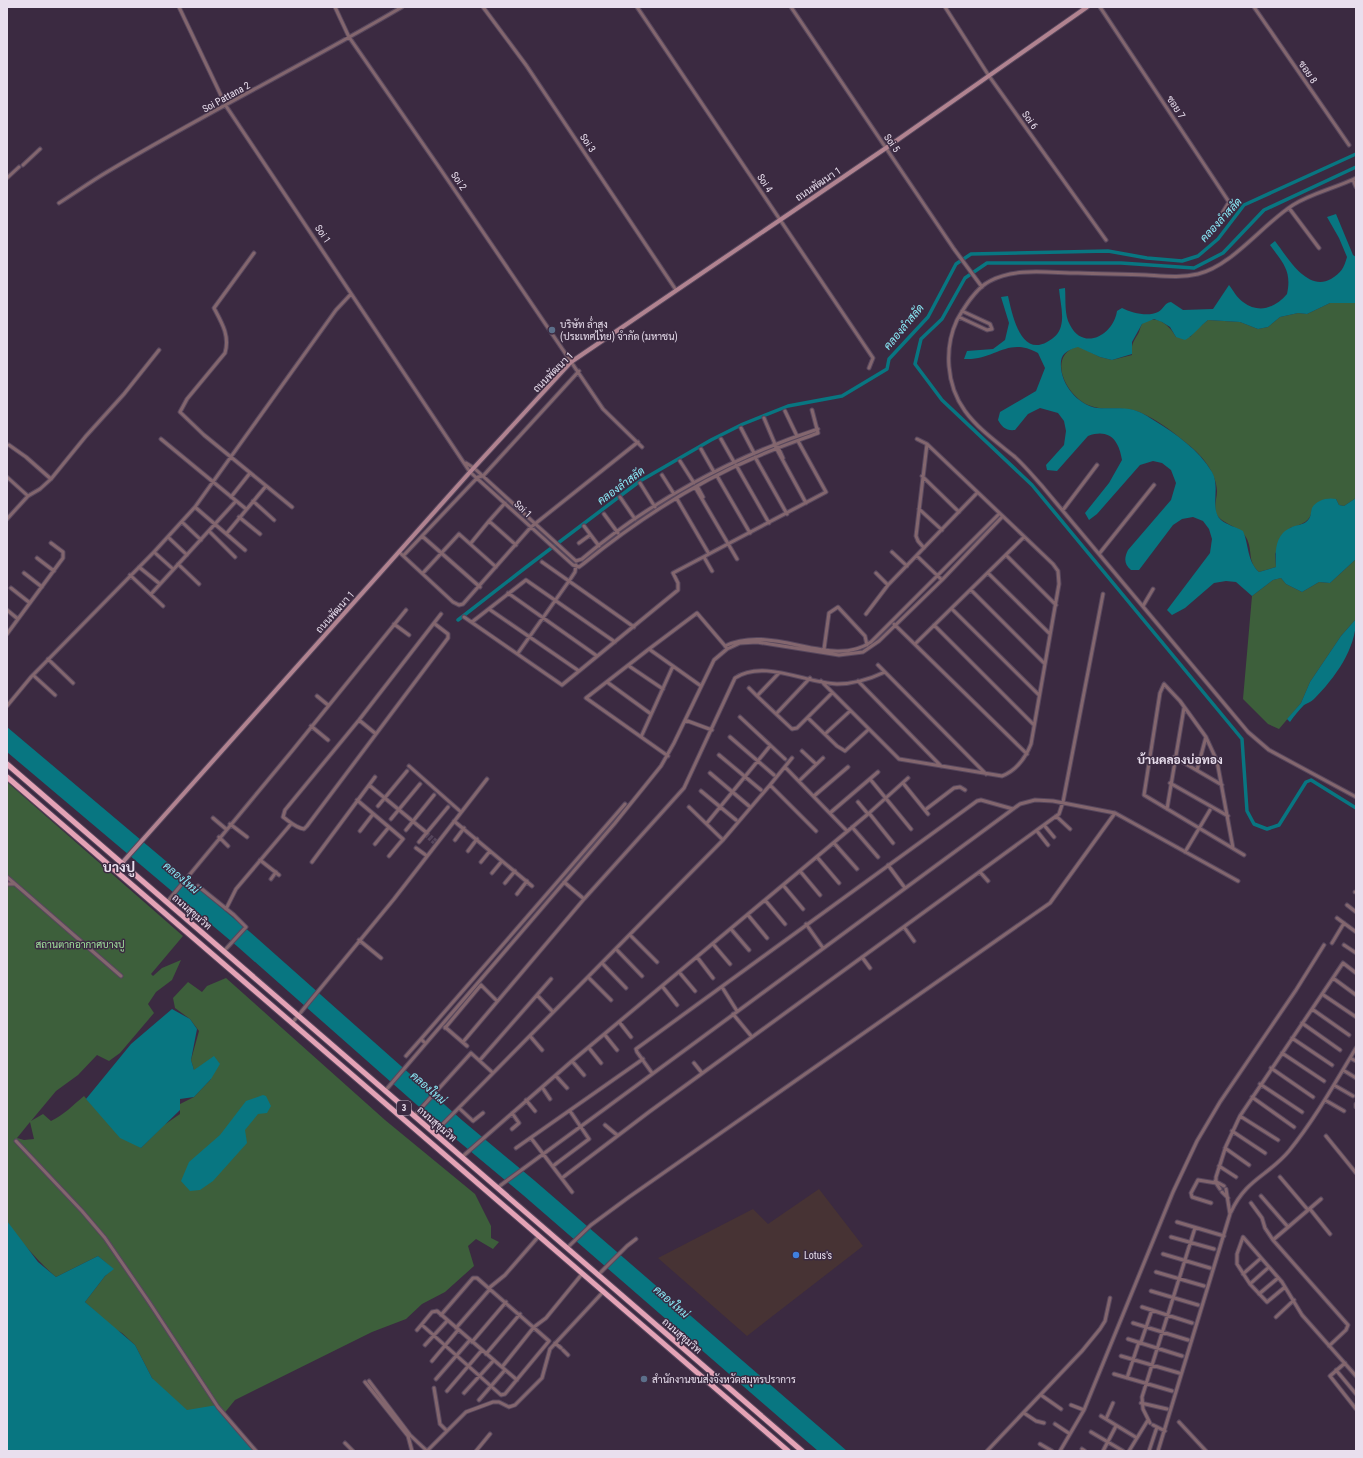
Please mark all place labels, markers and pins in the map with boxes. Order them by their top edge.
place label: บริษัท ล่ำสูง (ประเทศไทย) จำกัด (มหาชน) [560,316,678,343]
marker: บริษัท ล่ำสูง (ประเทศไทย) จำกัด (มหาชน) [547,325,557,335]
marker: Lotus's [791,1250,801,1260]
place label: Lotus's [804,1250,832,1261]
place label: สำนักงานขนส่งจังหวัดสมุทรปราการ [652,1373,796,1387]
marker: สำนักงานขนส่งจังหวัดสมุทรปราการ [639,1374,649,1384]

